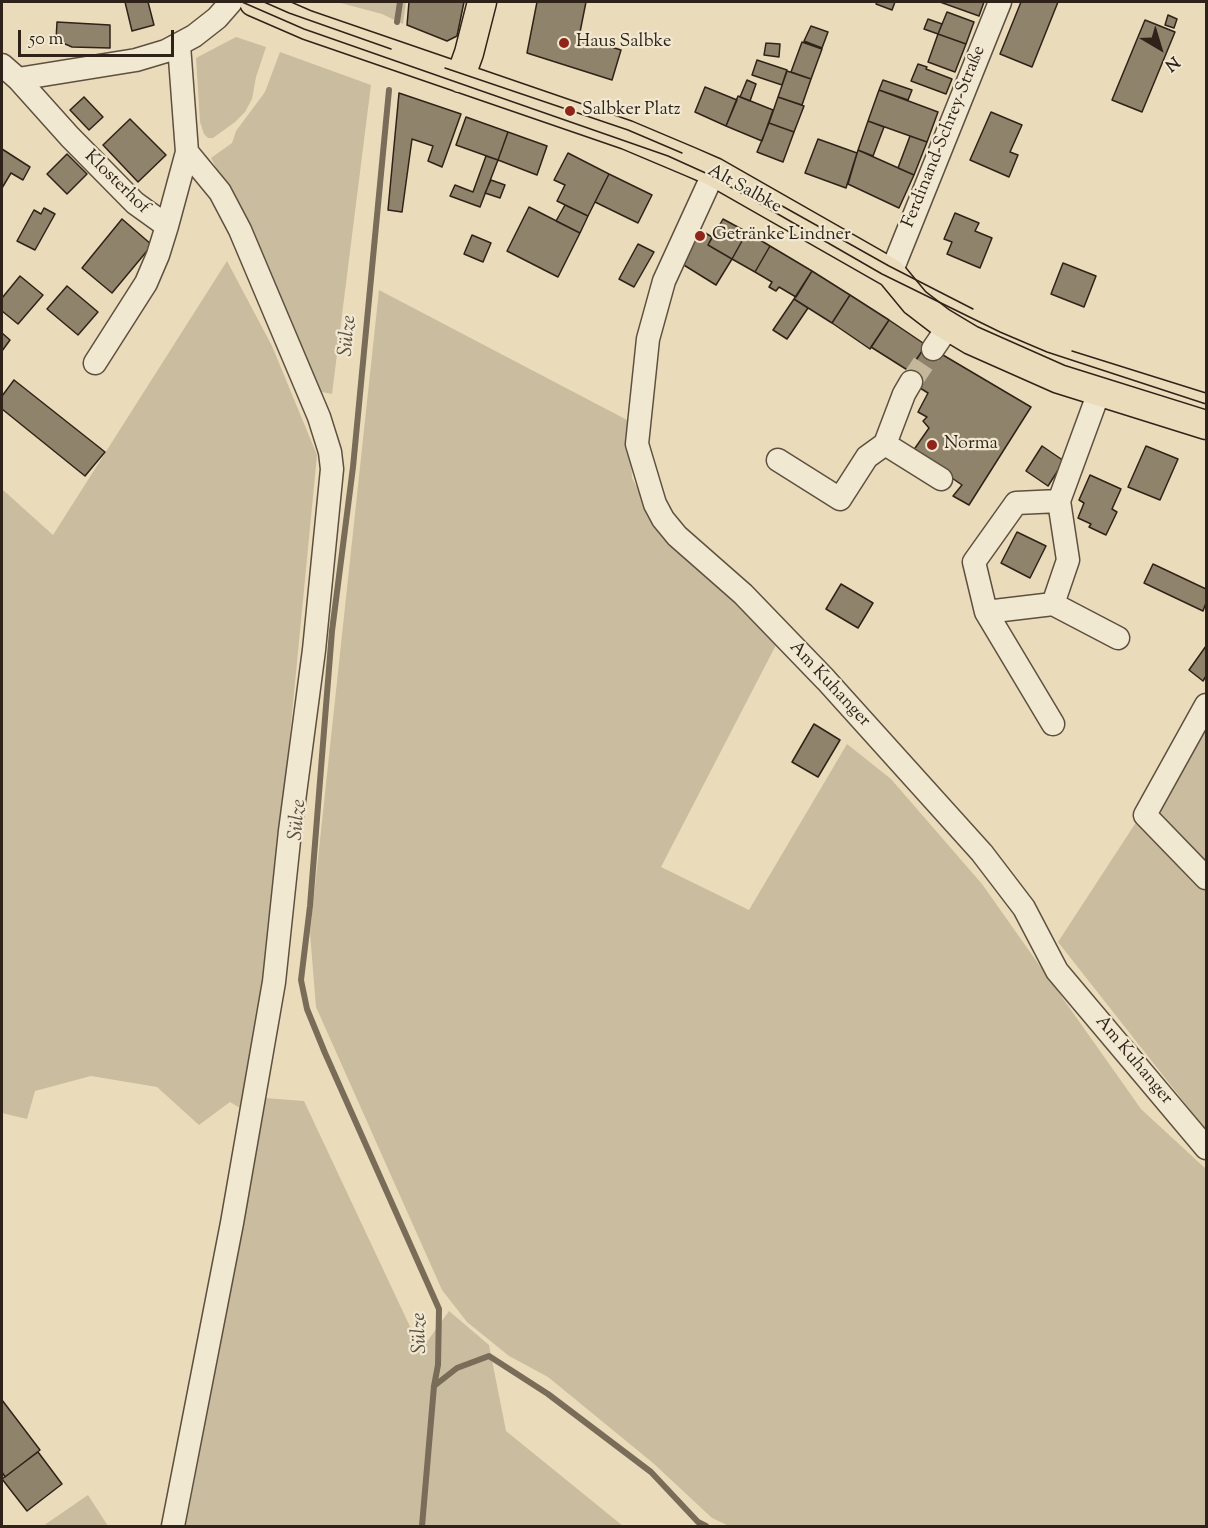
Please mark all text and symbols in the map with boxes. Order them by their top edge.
scale bar [21,18,177,56]
north arrow [1130,18,1190,78]
text: 50 m [29,27,63,53]
place label: Haus Salbke [576,32,671,54]
marker: Haus Salbke [557,36,571,50]
street label: Ferdinand-Schrey-Straße [899,43,991,231]
text: N [1159,50,1184,76]
place label: Salbker Platz [582,100,681,122]
marker: Salbker Platz [563,104,577,118]
street label: Klosterhof [79,147,153,219]
street label: Alt Salbke [703,161,785,219]
place label: Getränke Lindner [712,225,851,247]
marker: Getränke Lindner [693,229,707,243]
water label: Sülze [335,314,363,358]
place label: Norma [944,434,998,456]
marker: Norma [925,438,939,452]
street label: Am Kuhanger [784,638,874,732]
water label: Sülze [285,798,313,842]
street label: Am Kuhanger [1090,1012,1176,1110]
water label: Sülze [408,1312,434,1354]

